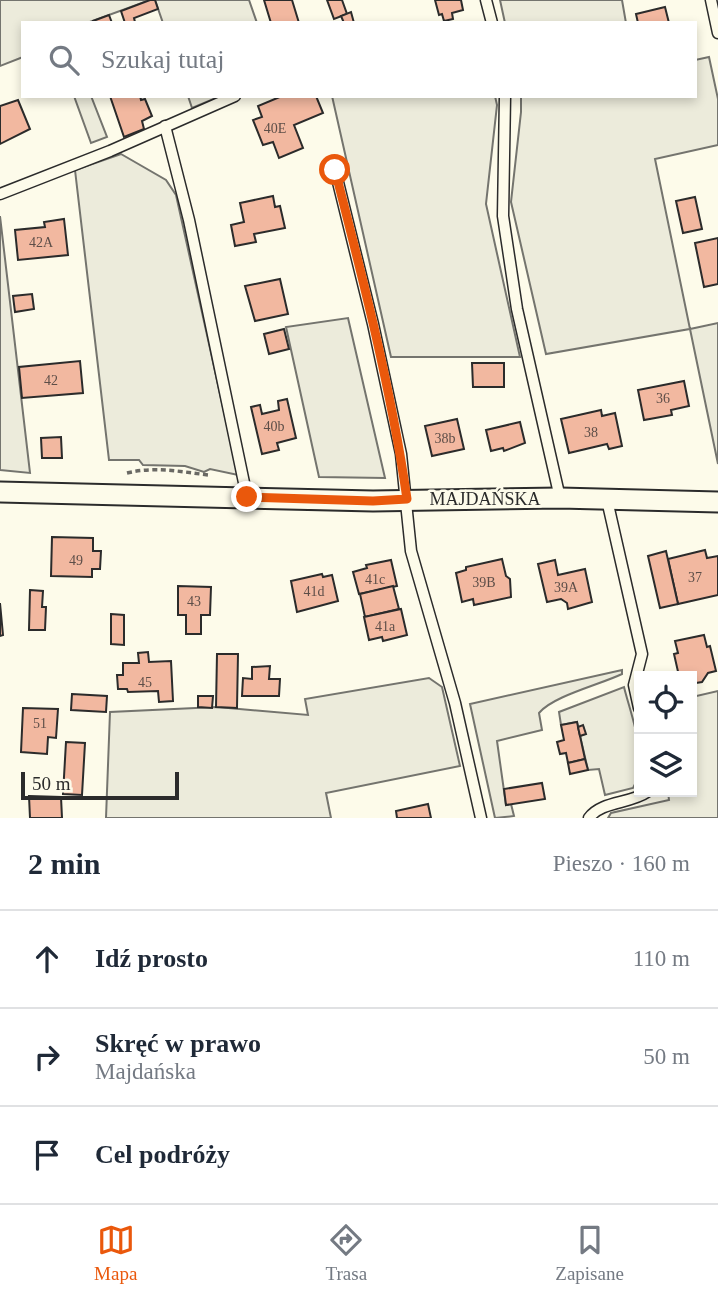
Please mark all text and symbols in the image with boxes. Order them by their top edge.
search box [21,21,697,98]
icon: search [45,41,83,79]
text: Szukaj tutaj [101,45,224,74]
house number: 40E [264,121,286,136]
route start [319,154,350,185]
house number: 42A [29,235,54,250]
house number: 42 [44,373,58,388]
house number: 36 [656,391,670,406]
house number: 40b [264,419,285,434]
house number: 38 [584,425,598,440]
house number: 38b [435,431,456,446]
route end [231,481,262,512]
street label: MAJDAŃSKA [429,488,541,509]
house number: 49 [69,553,83,568]
house number: 37 [688,570,702,585]
house number: 41c [365,572,385,587]
house number: 39B [472,575,496,590]
house number: 39A [554,580,579,595]
house number: 41d [304,584,325,599]
house number: 43 [187,594,201,609]
house number: 41a [375,619,396,634]
map controls [634,671,697,797]
button: locate [634,671,697,734]
house number: 45 [138,675,152,690]
house number: 51 [33,716,47,731]
button: layers [634,734,697,797]
scale bar [21,769,178,801]
text: 50 m [32,773,71,794]
text: 2 min [28,847,101,880]
text: Pieszo · 160 m [553,851,690,876]
icon: ahead [28,940,66,978]
text: Idź prosto [95,944,208,973]
text: 110 m [633,946,690,971]
text: Skręć w prawo [95,1029,261,1058]
icon: right [28,1038,66,1076]
text: 50 m [643,1044,690,1069]
text: Majdańska [95,1059,196,1084]
icon: arrive [28,1136,66,1174]
text: Cel podróży [95,1140,230,1169]
tab: Mapa [94,1221,137,1285]
tab: Trasa [326,1221,367,1285]
tab: Zapisane [555,1221,624,1285]

